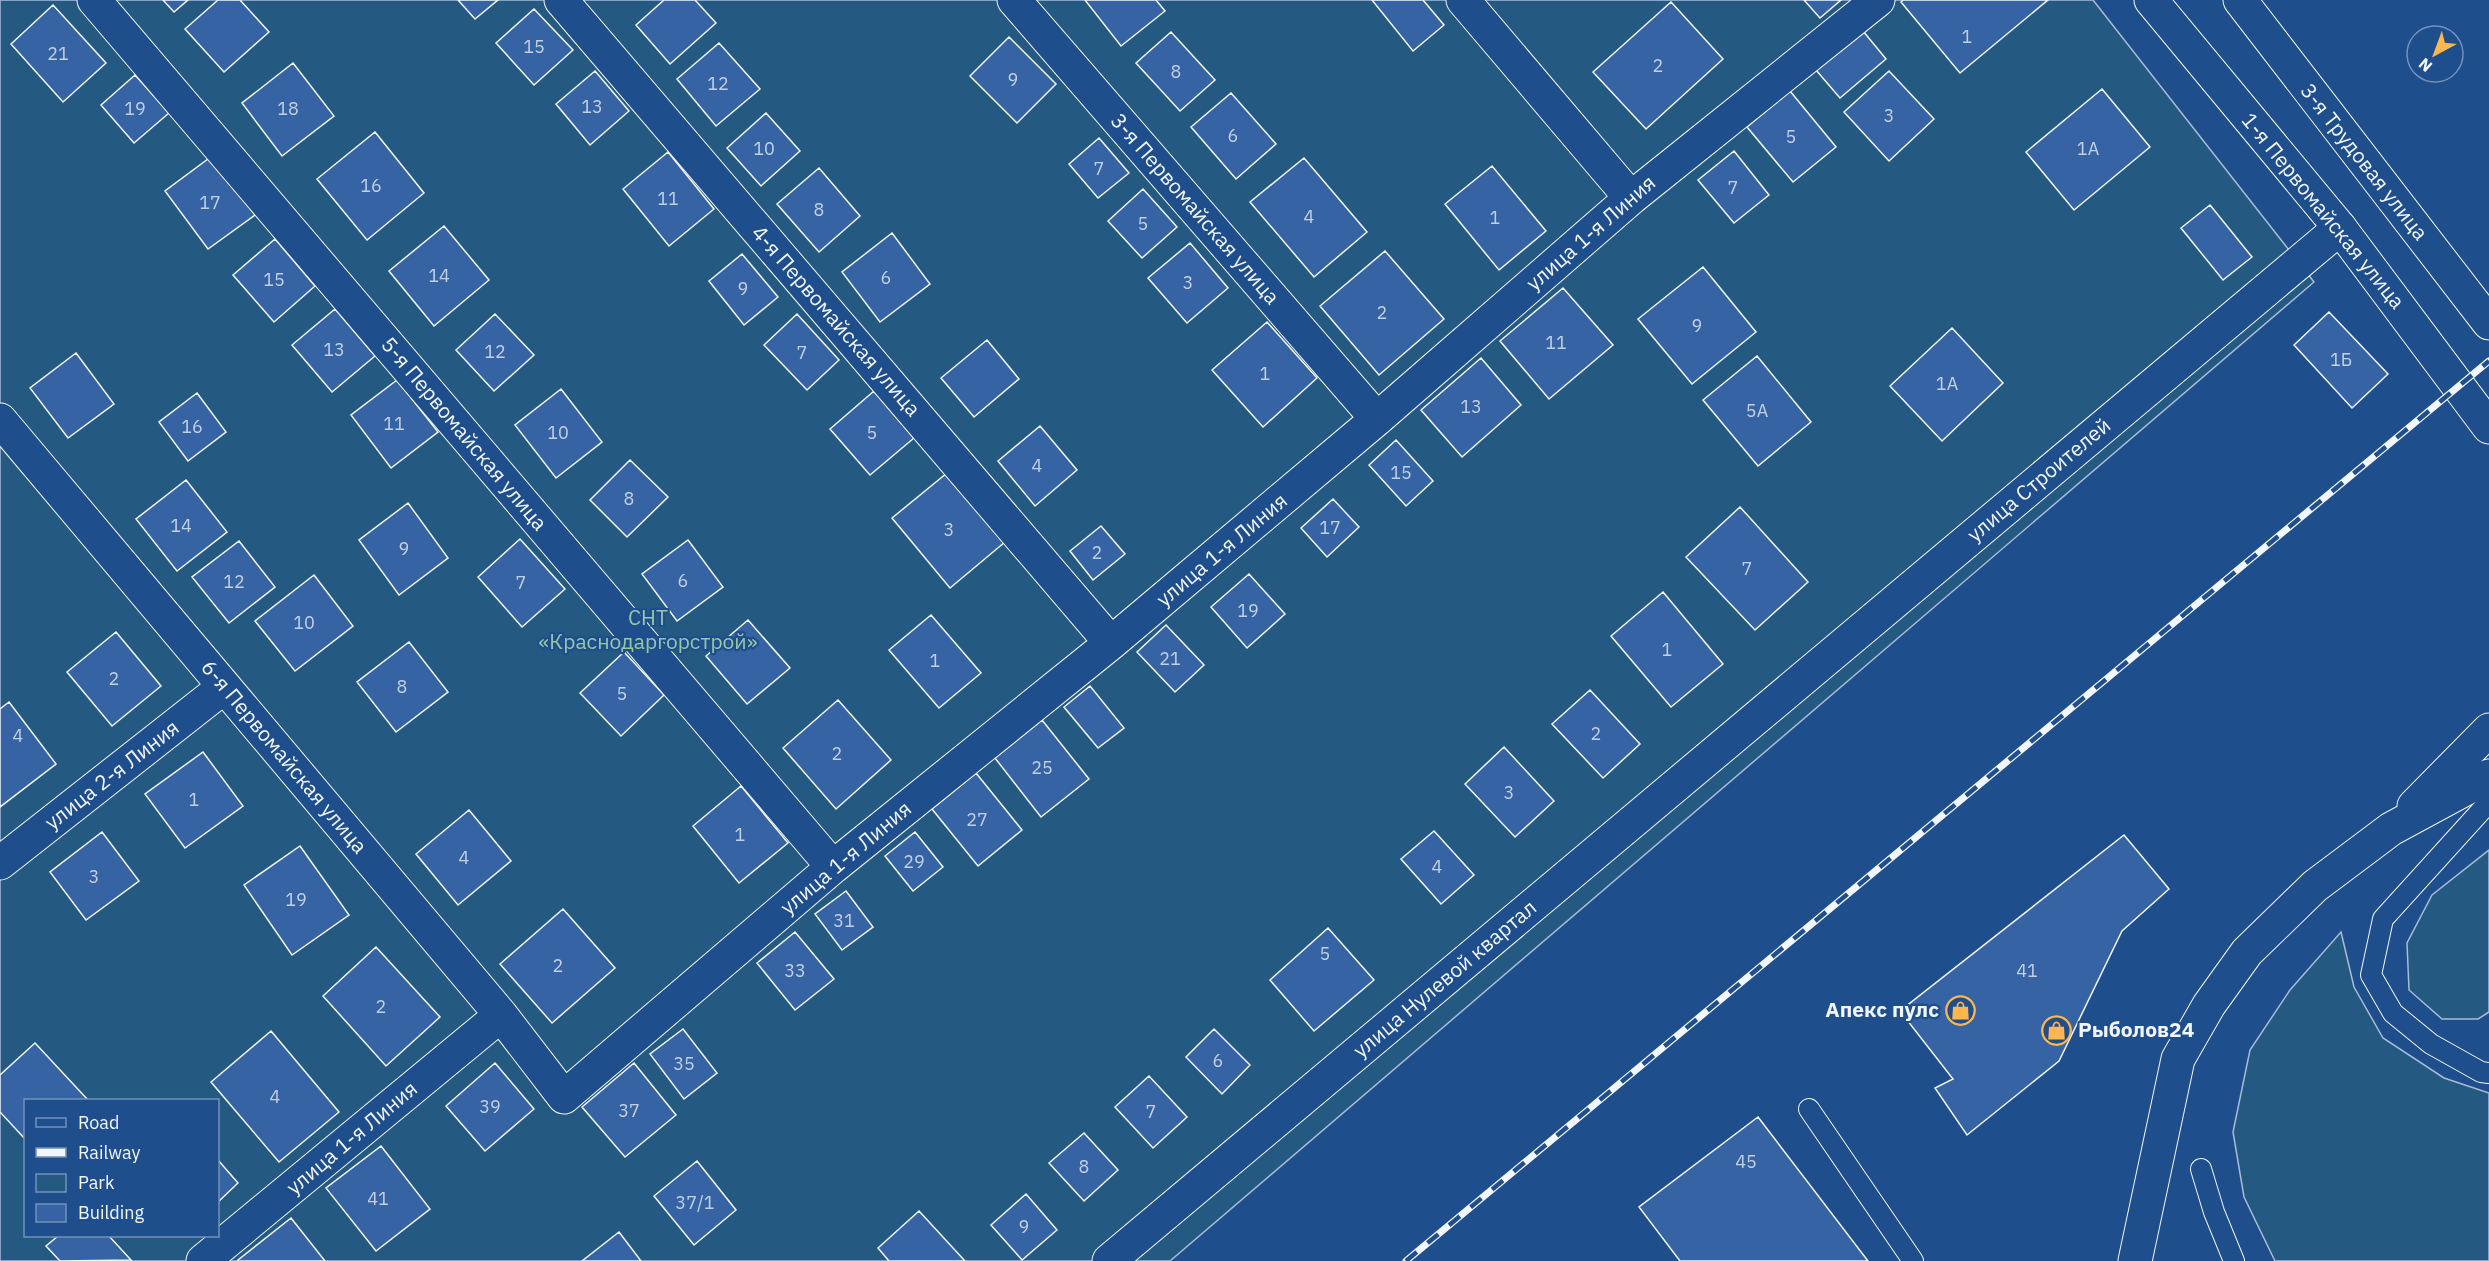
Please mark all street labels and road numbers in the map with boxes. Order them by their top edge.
street label: 3-я Трудовая улица [2295,77,2435,246]
street label: 1-я Первомайская улица [2236,107,2412,314]
street label: 3-я Первомайская улица [1105,108,1285,310]
street label: улица 1-я Линия [1520,168,1661,296]
street label: 4-я Первомайская улица [746,219,928,422]
street label: 5-я Первомайская улица [375,331,554,536]
street label: улица Строителей [1961,411,2116,548]
street label: улица 1-я Линия [1150,486,1293,612]
street label: 6-я Первомайская улица [195,654,374,859]
street label: улица 2-я Линия [39,713,184,835]
street label: улица 1-я Линия [774,794,917,920]
street label: улица Нулевой квартал [1347,893,1542,1063]
street label: улица 1-я Линия [280,1074,423,1200]

